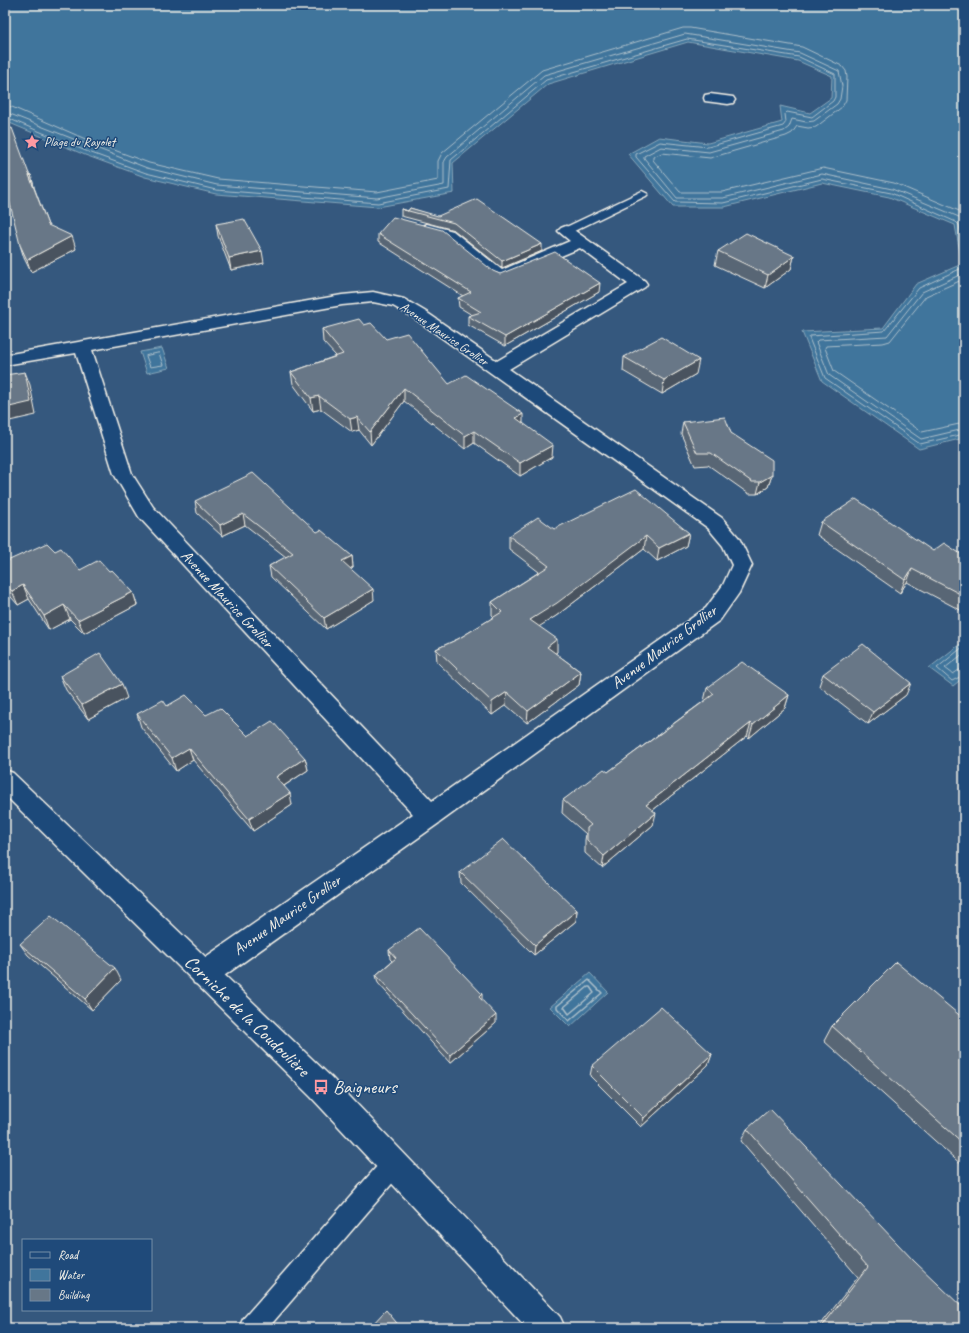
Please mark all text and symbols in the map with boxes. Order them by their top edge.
place icon: Plage du Rayolet [23,133,41,151]
place label: Plage du Rayolet [44,134,117,150]
street label: Avenue Maurice Grollier [397,298,492,370]
street label: Avenue Maurice Grollier [176,546,278,653]
street label: Avenue Maurice Grollier [607,600,722,693]
street label: Avenue Maurice Grollier [229,870,346,960]
street label: Corniche de la Coudoulière [179,950,316,1083]
place label: Baigneurs [333,1075,399,1099]
bus stop icon: Baigneurs [312,1078,330,1096]
legend [22,1239,152,1311]
text: Road [58,1247,80,1263]
text: Water [58,1267,86,1283]
text: Building [58,1287,90,1303]

